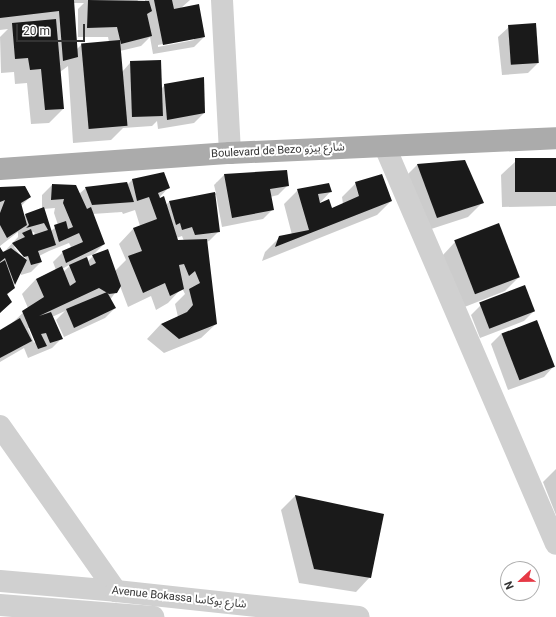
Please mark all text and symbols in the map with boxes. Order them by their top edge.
scale bar [18,16,87,42]
text: 20 m [23,24,50,38]
street label: Boulevard de Bezo شارع بيزو [211,141,345,161]
north arrow [500,561,540,601]
text: N [502,579,517,591]
street label: Avenue Bokassa شارع بوكاسا [111,584,247,612]

